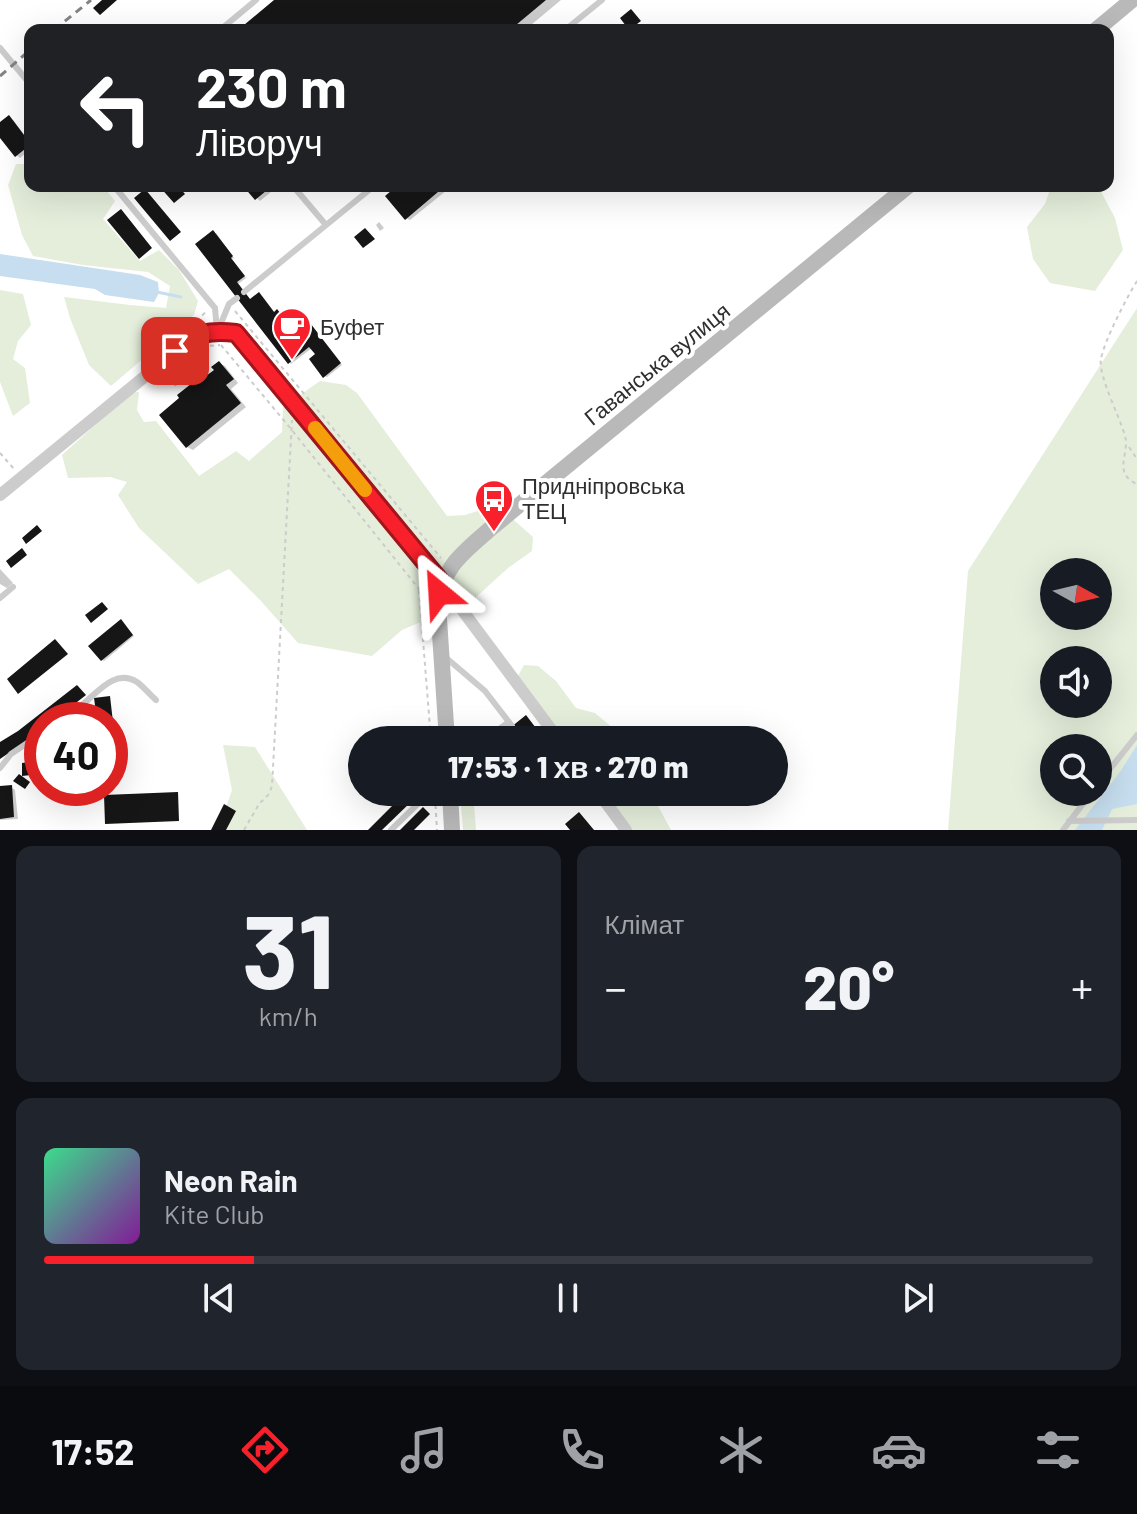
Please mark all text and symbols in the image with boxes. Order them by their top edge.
text: 230 m [196,52,347,119]
icon: left [64,56,168,160]
text: Ліворуч [196,120,323,163]
street label: Гаванська вулиця [579,297,735,431]
cafe icon: Буфет [271,306,313,361]
place label: Буфет [320,313,384,340]
pin [141,317,209,385]
icon: arrive [153,329,197,373]
place label: Придніпровська ТЕЦ [522,472,686,524]
bus stop icon: Придніпровська ТЕЦ [473,478,515,533]
position arrow [397,551,481,635]
north arrow [1040,558,1112,630]
map controls [1040,558,1112,806]
button: sound [1040,646,1112,718]
speed limit sign: 40 [24,702,128,806]
button: search [1040,734,1112,806]
text: 17:53 · 1 хв · 270 m [448,748,688,784]
text: 31 [242,885,335,1010]
text: Клімат [605,908,684,939]
text: 20° [803,950,894,1022]
text: − [605,960,627,1013]
text: + [1071,960,1093,1013]
text: km/h [259,1000,318,1031]
text: Neon Rain [164,1162,298,1198]
text: Kite Club [164,1198,265,1229]
icon: previous [197,1276,241,1320]
icon: pause [546,1276,590,1320]
icon: next [896,1276,940,1320]
icon: directions [237,1422,293,1478]
icon: music [396,1422,452,1478]
icon: phone [554,1422,610,1478]
icon: climate [713,1422,769,1478]
icon: car [871,1422,927,1478]
icon: filters [1030,1422,1086,1478]
text: 17:52 [51,1429,135,1472]

